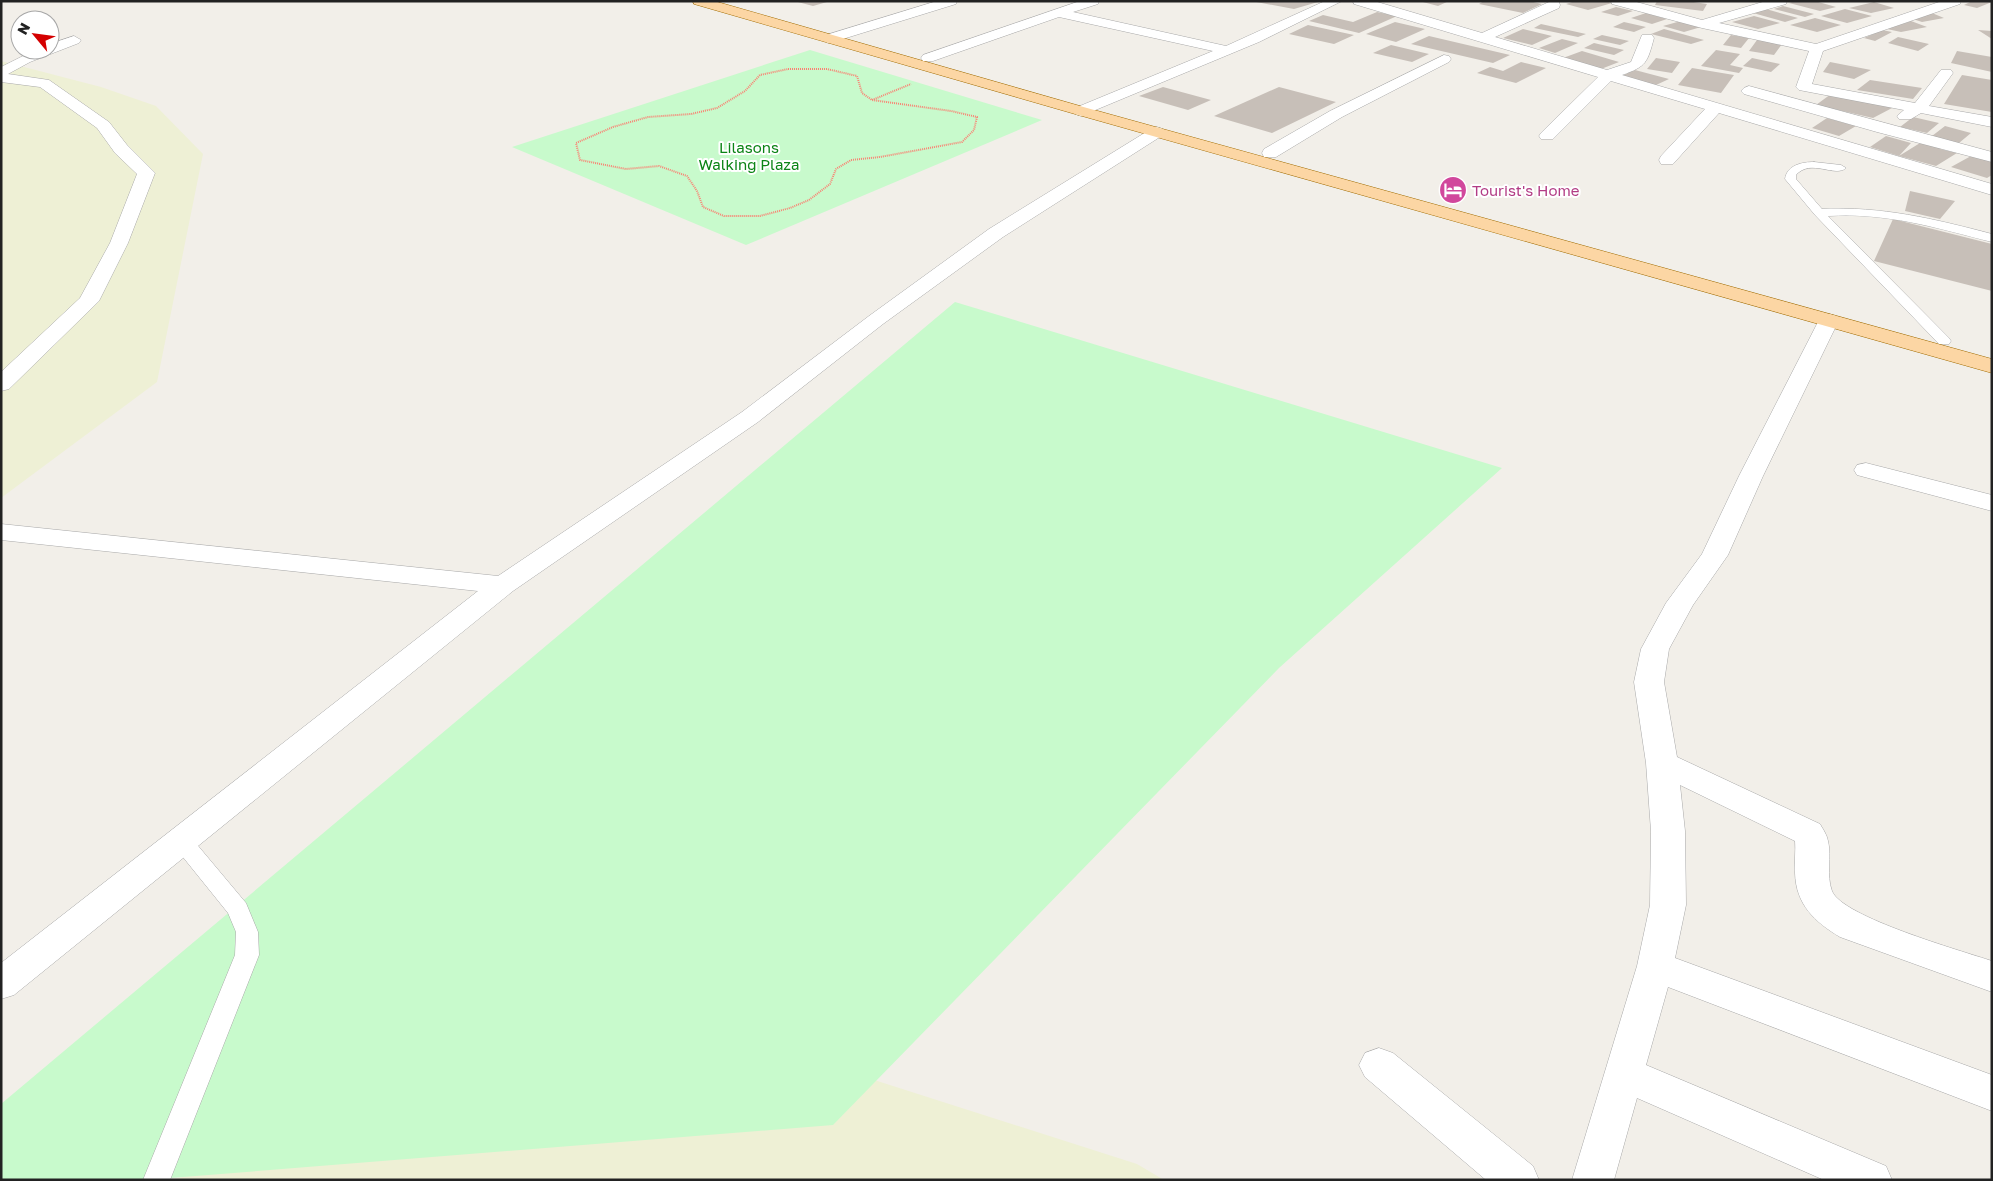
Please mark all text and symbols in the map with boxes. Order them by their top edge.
north arrow [10,10,60,60]
text: N [13,20,33,37]
park label: Lilasons Walking Plaza [699,138,800,173]
hotel icon: Tourist's Home [1438,175,1468,205]
place label: Tourist's Home [1472,181,1580,199]

